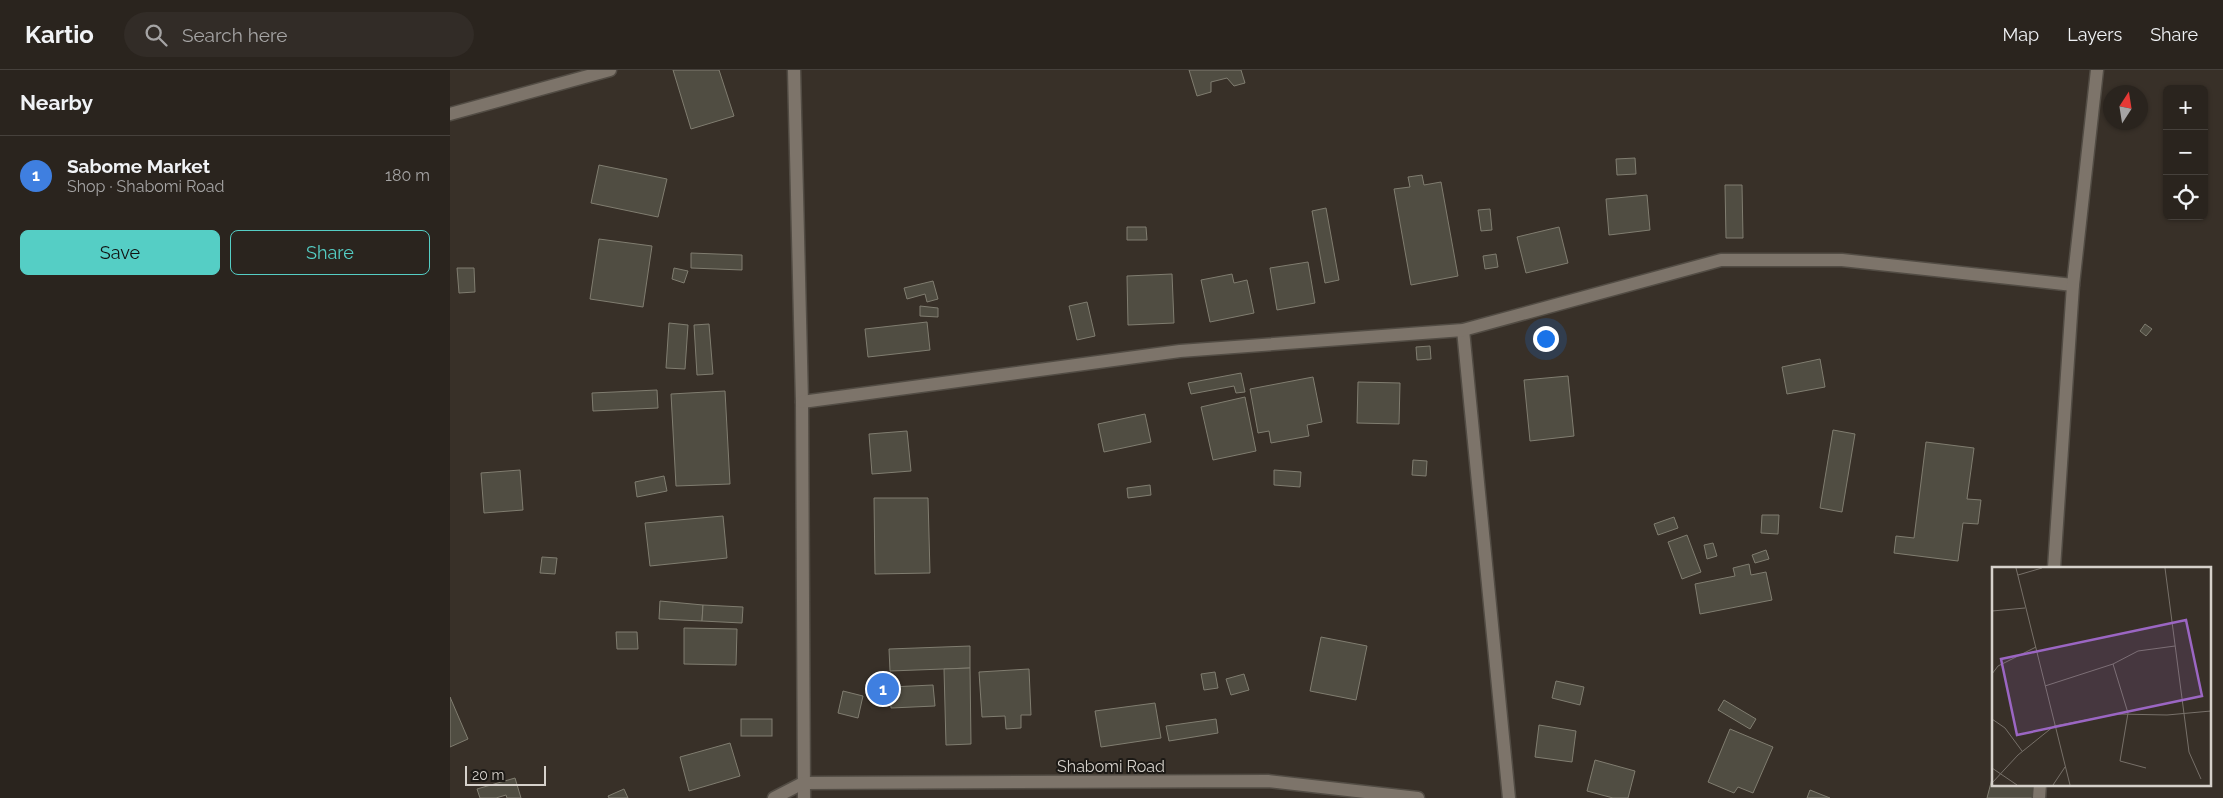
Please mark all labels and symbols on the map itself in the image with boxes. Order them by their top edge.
north arrow [2103,85,2148,130]
your location [1533,326,1559,352]
inset map [1992,567,2210,786]
pin: 1 [867,670,899,708]
street label: Shabomi Road [1057,757,1165,776]
scale bar [465,763,546,786]

